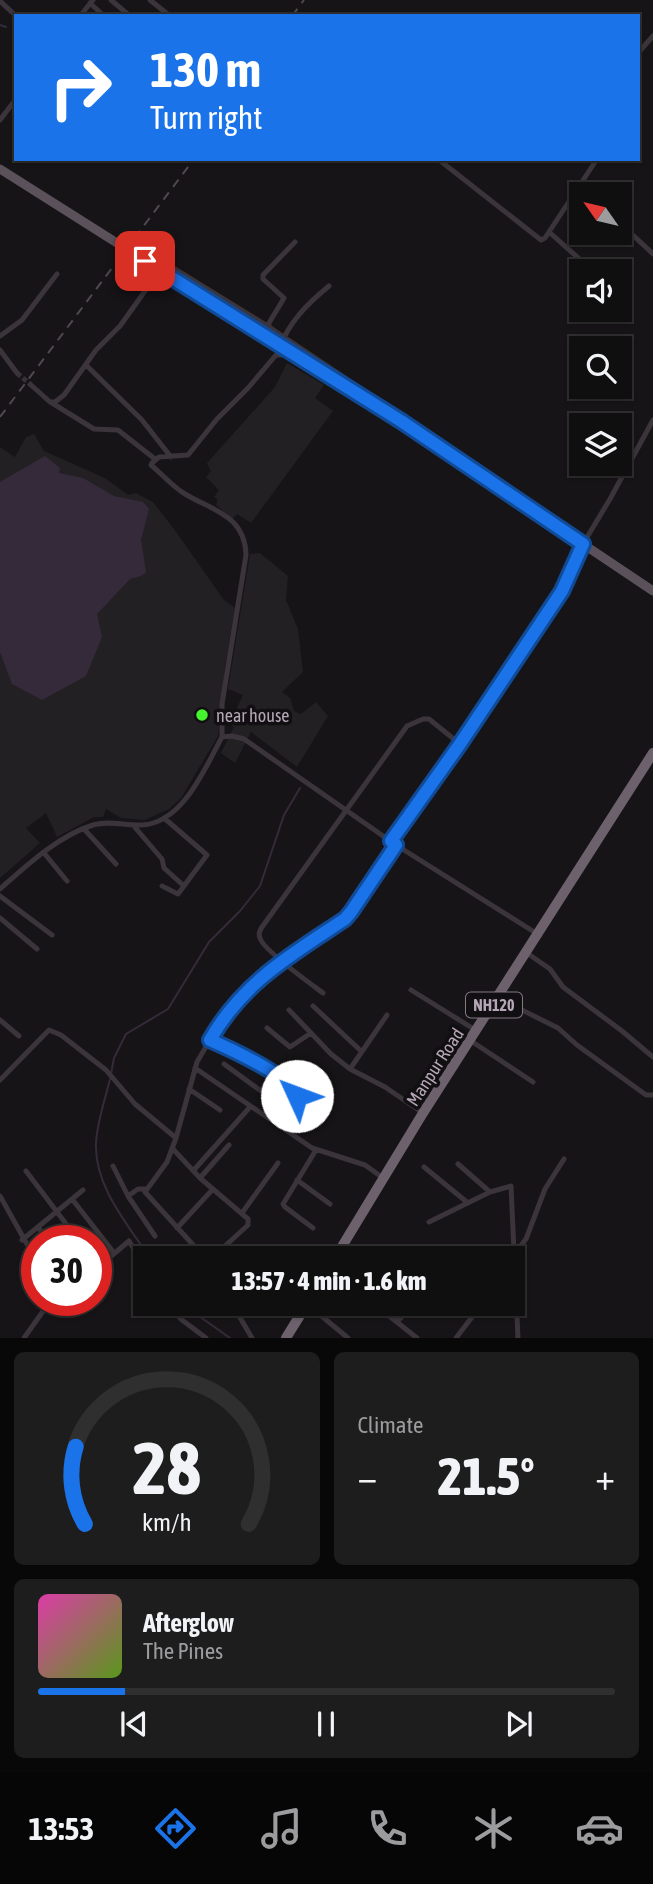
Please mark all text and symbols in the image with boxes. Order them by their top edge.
text: 130 m [150,41,261,97]
icon: right [35,42,126,133]
text: Turn right [150,99,263,136]
north arrow [569,182,632,245]
map controls [569,182,632,476]
pin [115,231,175,291]
icon: arrive [126,242,164,280]
button: sound [569,259,632,322]
button: search [569,336,632,399]
button: layers [569,413,632,476]
place label: near house [216,705,289,726]
marker: near house [194,707,210,723]
road number: NH120 [466,993,522,1018]
street label: Manpur Road [402,1024,468,1110]
position arrow [260,1059,334,1133]
speed limit sign: 30 [21,1225,112,1316]
text: 13:57 · 4 min · 1.6 km [232,1266,426,1296]
text: Climate [358,1412,423,1438]
text: 28 [133,1427,201,1510]
text: 21.5° [438,1446,535,1506]
text: − [358,1455,377,1498]
text: + [595,1455,615,1498]
text: km/h [142,1508,192,1536]
text: Afterglow [143,1608,234,1638]
text: The Pines [143,1638,223,1664]
icon: previous [115,1705,153,1743]
icon: pause [307,1705,345,1743]
icon: next [500,1705,538,1743]
icon: directions [151,1804,200,1853]
icon: music [257,1804,306,1853]
icon: phone [363,1804,412,1853]
icon: climate [469,1804,518,1853]
icon: car [575,1804,624,1853]
text: 13:53 [29,1810,94,1847]

